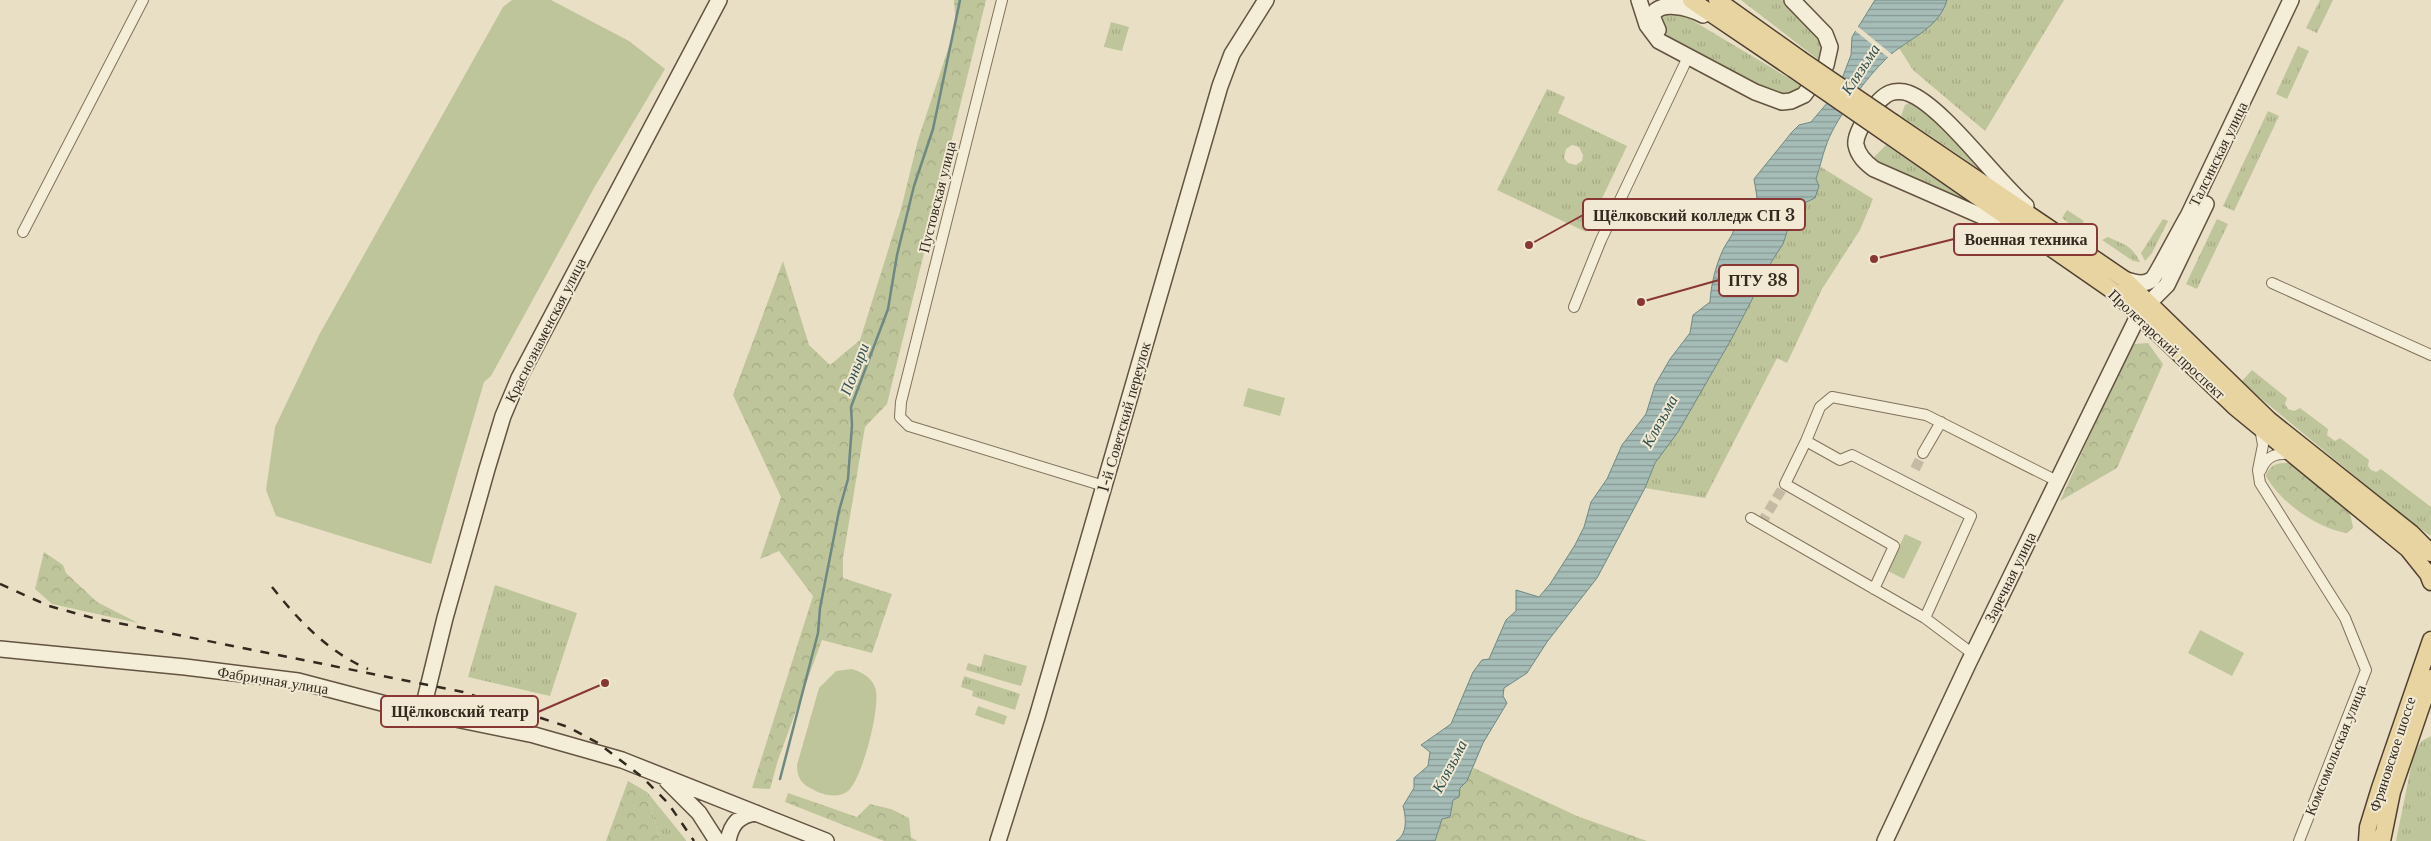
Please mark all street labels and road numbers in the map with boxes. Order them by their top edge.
street label: Талсинская улица [2184,98,2252,210]
street label: Пустовская улица [914,139,960,255]
street label: Краснознаменская улица [500,254,590,405]
street label: Пролетарский проспект [2104,285,2230,404]
street label: 1-й Советский переулок [1093,339,1155,494]
street label: Заречная улица [1980,528,2040,625]
street label: Фабричная улица [216,662,330,698]
street label: Комсомольская улица [2300,681,2370,818]
street label: Фряновское шоссе [2364,694,2420,814]

